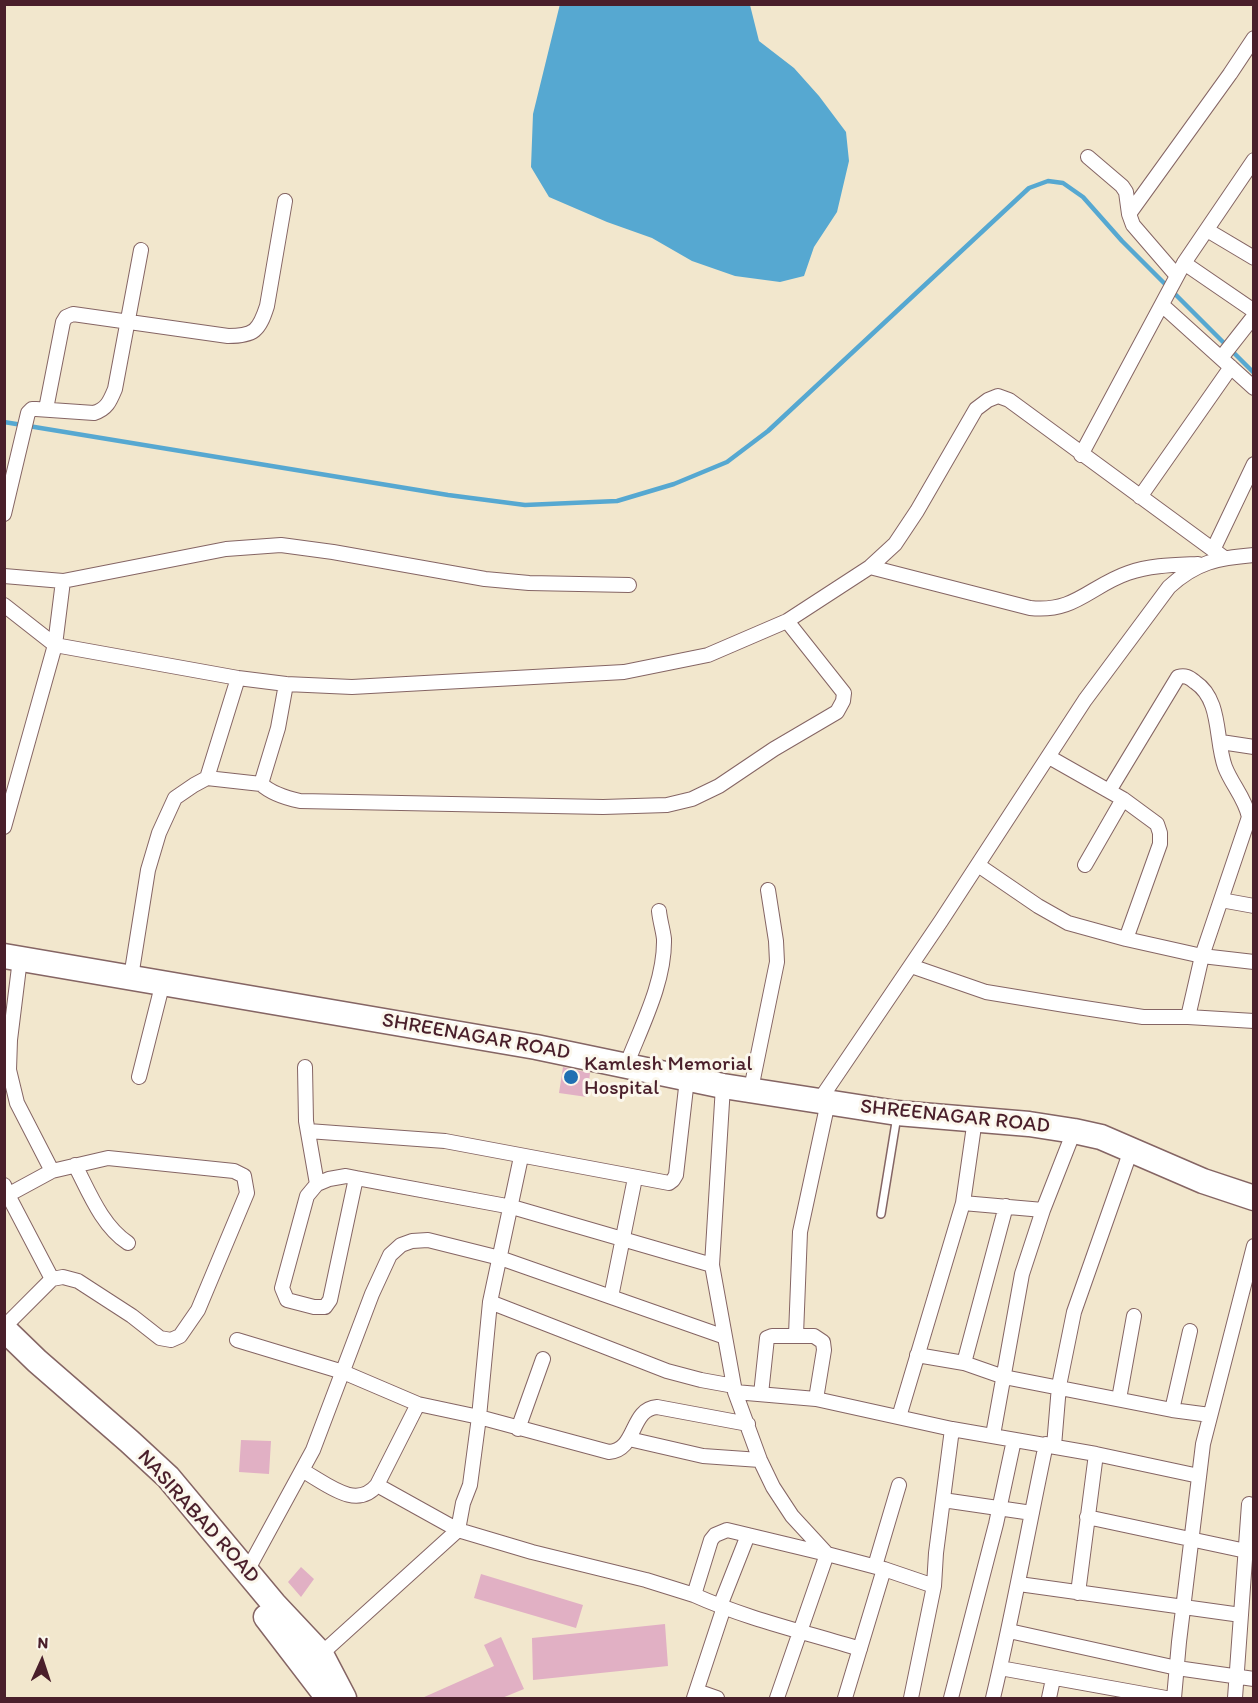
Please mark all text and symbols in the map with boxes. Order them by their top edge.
street label: SHREENAGAR ROAD [380,1008,572,1066]
place label: Kamlesh Memorial Hospital [584,1052,752,1102]
marker: Kamlesh Memorial Hospital [562,1068,580,1086]
street label: SHREENAGAR ROAD [859,1095,1051,1139]
street label: NASIRABAD ROAD [131,1445,265,1589]
north arrow [12,1631,72,1691]
text: N [37,1633,49,1652]

